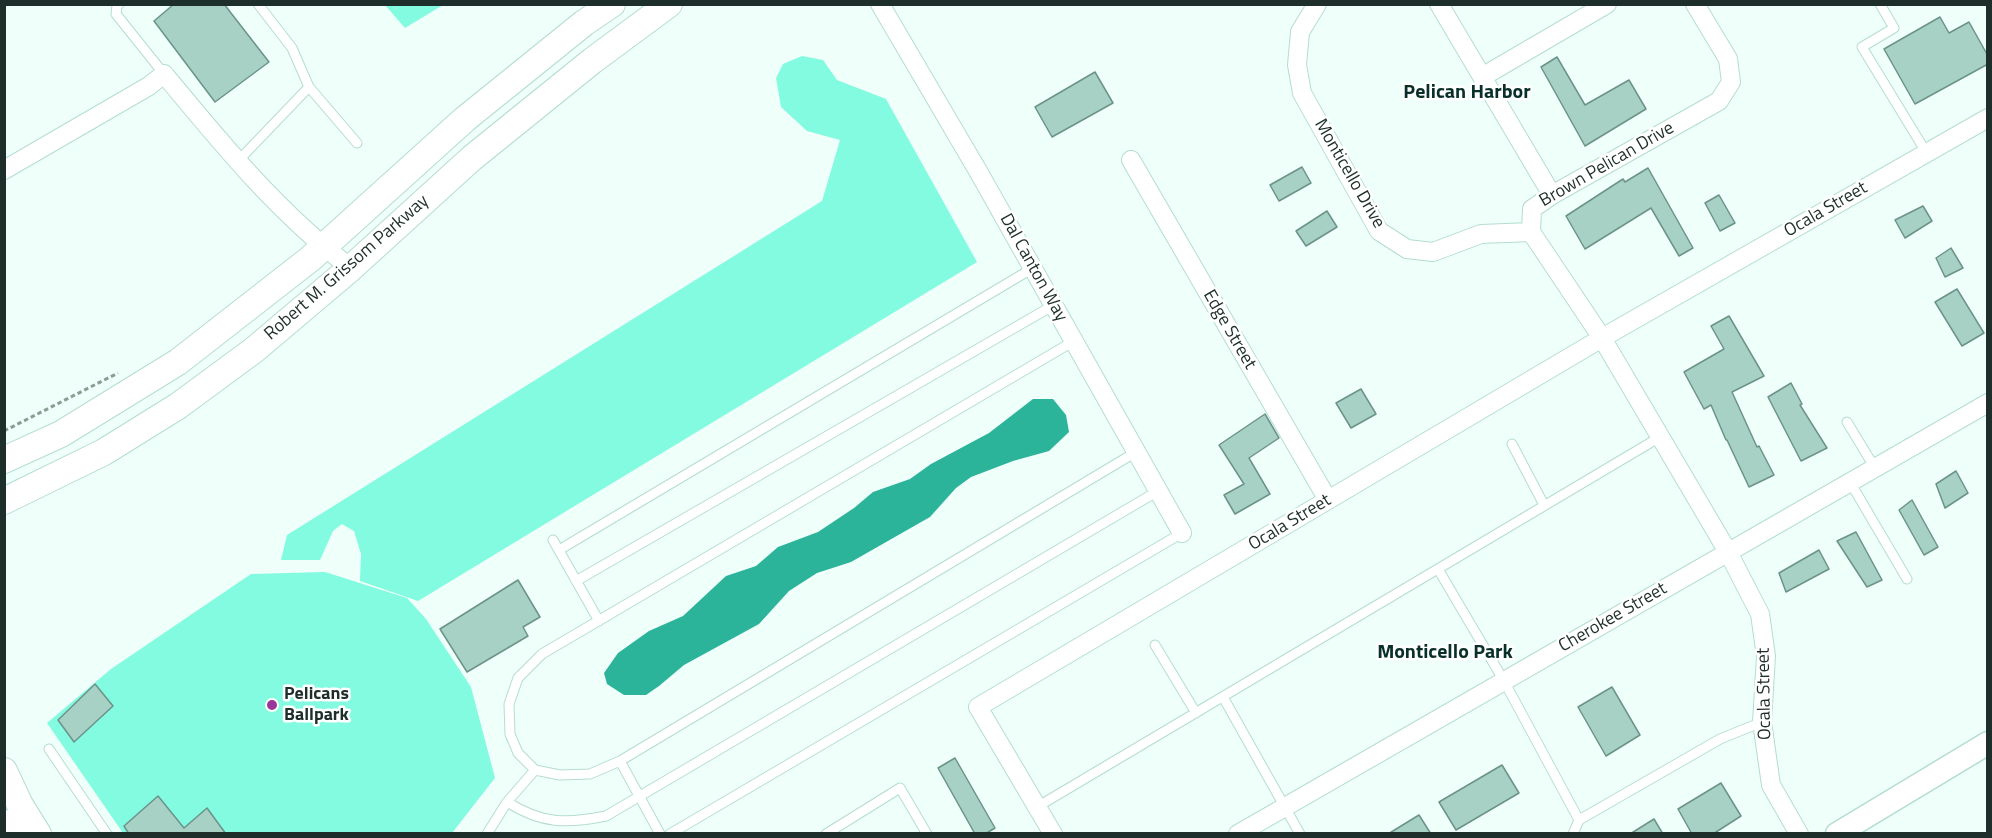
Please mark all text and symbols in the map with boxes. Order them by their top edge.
district label: Pelican Harbor [1403,81,1531,105]
street label: Monticello Drive [1309,116,1389,232]
street label: Brown Pelican Drive [1536,118,1678,212]
street label: Ocala Street [1781,178,1871,242]
street label: Robert M. Grissom Parkway [260,191,434,345]
street label: Dal Canton Way [994,210,1072,326]
street label: Edge Street [1198,286,1260,374]
street label: Ocala Street [1245,490,1335,556]
street label: Cherokee Street [1555,578,1671,658]
district label: Monticello Park [1377,641,1513,665]
street label: Ocala Street [1753,648,1777,740]
place label: Pelicans Ballpark [284,684,349,726]
marker: Pelicans Ballpark [265,698,279,712]

